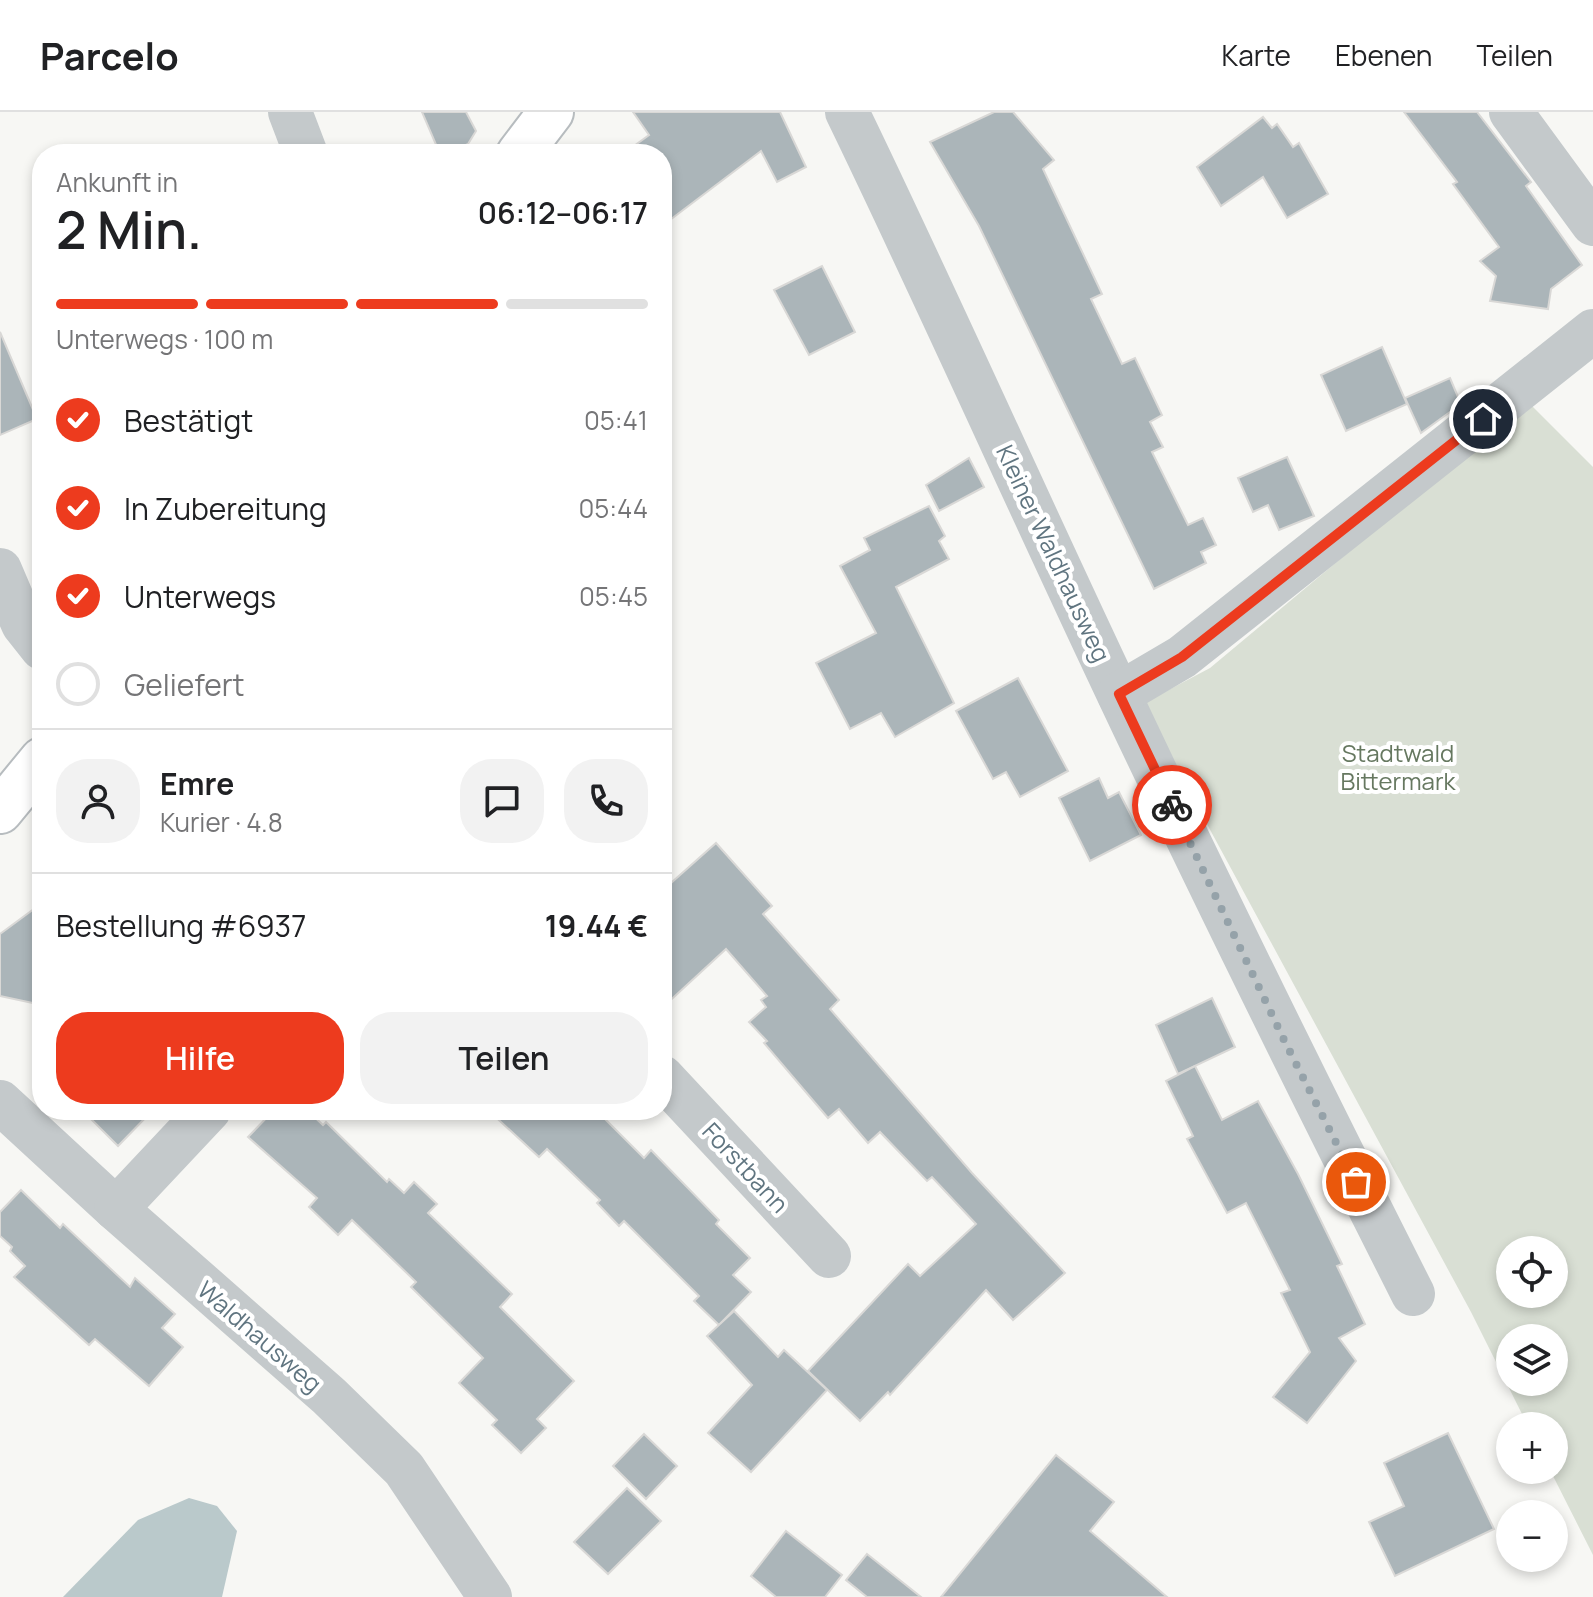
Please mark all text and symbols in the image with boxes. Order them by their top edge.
text: Parcelo [40,29,179,81]
text: Karte [1222,36,1291,74]
text: Ebenen [1335,36,1433,74]
text: Teilen [1477,36,1553,74]
text: Ankunft in [56,164,178,200]
text: 06:12–06:17 [478,192,648,233]
text: 2 Min. [56,194,202,265]
text: Unterwegs · 100 m [56,321,273,357]
pin [1449,385,1517,453]
icon: home [1461,397,1505,441]
icon: check [56,398,100,442]
text: Bestätigt [124,400,253,441]
text: 05:41 [584,402,648,438]
street label: Kleiner Waldhausweg [989,439,1119,667]
icon: check [56,486,100,530]
text: In Zubereitung [124,488,327,529]
text: 05:44 [578,490,648,526]
icon: check [56,574,100,618]
text: Unterwegs [124,576,276,617]
text: 05:45 [579,578,648,614]
text: Geliefert [124,664,245,705]
park label: Stadtwald Bittermark [1340,736,1457,797]
button: person [56,759,140,843]
button: chat [460,759,544,843]
button: phone [564,759,648,843]
text: Emre [160,763,234,804]
courier [1132,765,1212,845]
icon: bike [1150,783,1194,827]
text: Kurier · 4.8 [160,804,283,840]
text: Bestellung #6937 [56,905,306,946]
text: 19.44 € [545,905,648,946]
button: Hilfe [56,1012,344,1104]
button: Teilen [360,1012,648,1104]
street label: Forstbann [696,1115,796,1219]
pin [1322,1148,1390,1216]
icon: bag [1334,1160,1378,1204]
map controls [1496,1236,1568,1572]
button: locate [1496,1236,1568,1308]
street label: Waldhausweg [191,1273,329,1399]
button: layers [1496,1324,1568,1396]
button: + [1496,1412,1568,1484]
button: − [1496,1500,1568,1572]

